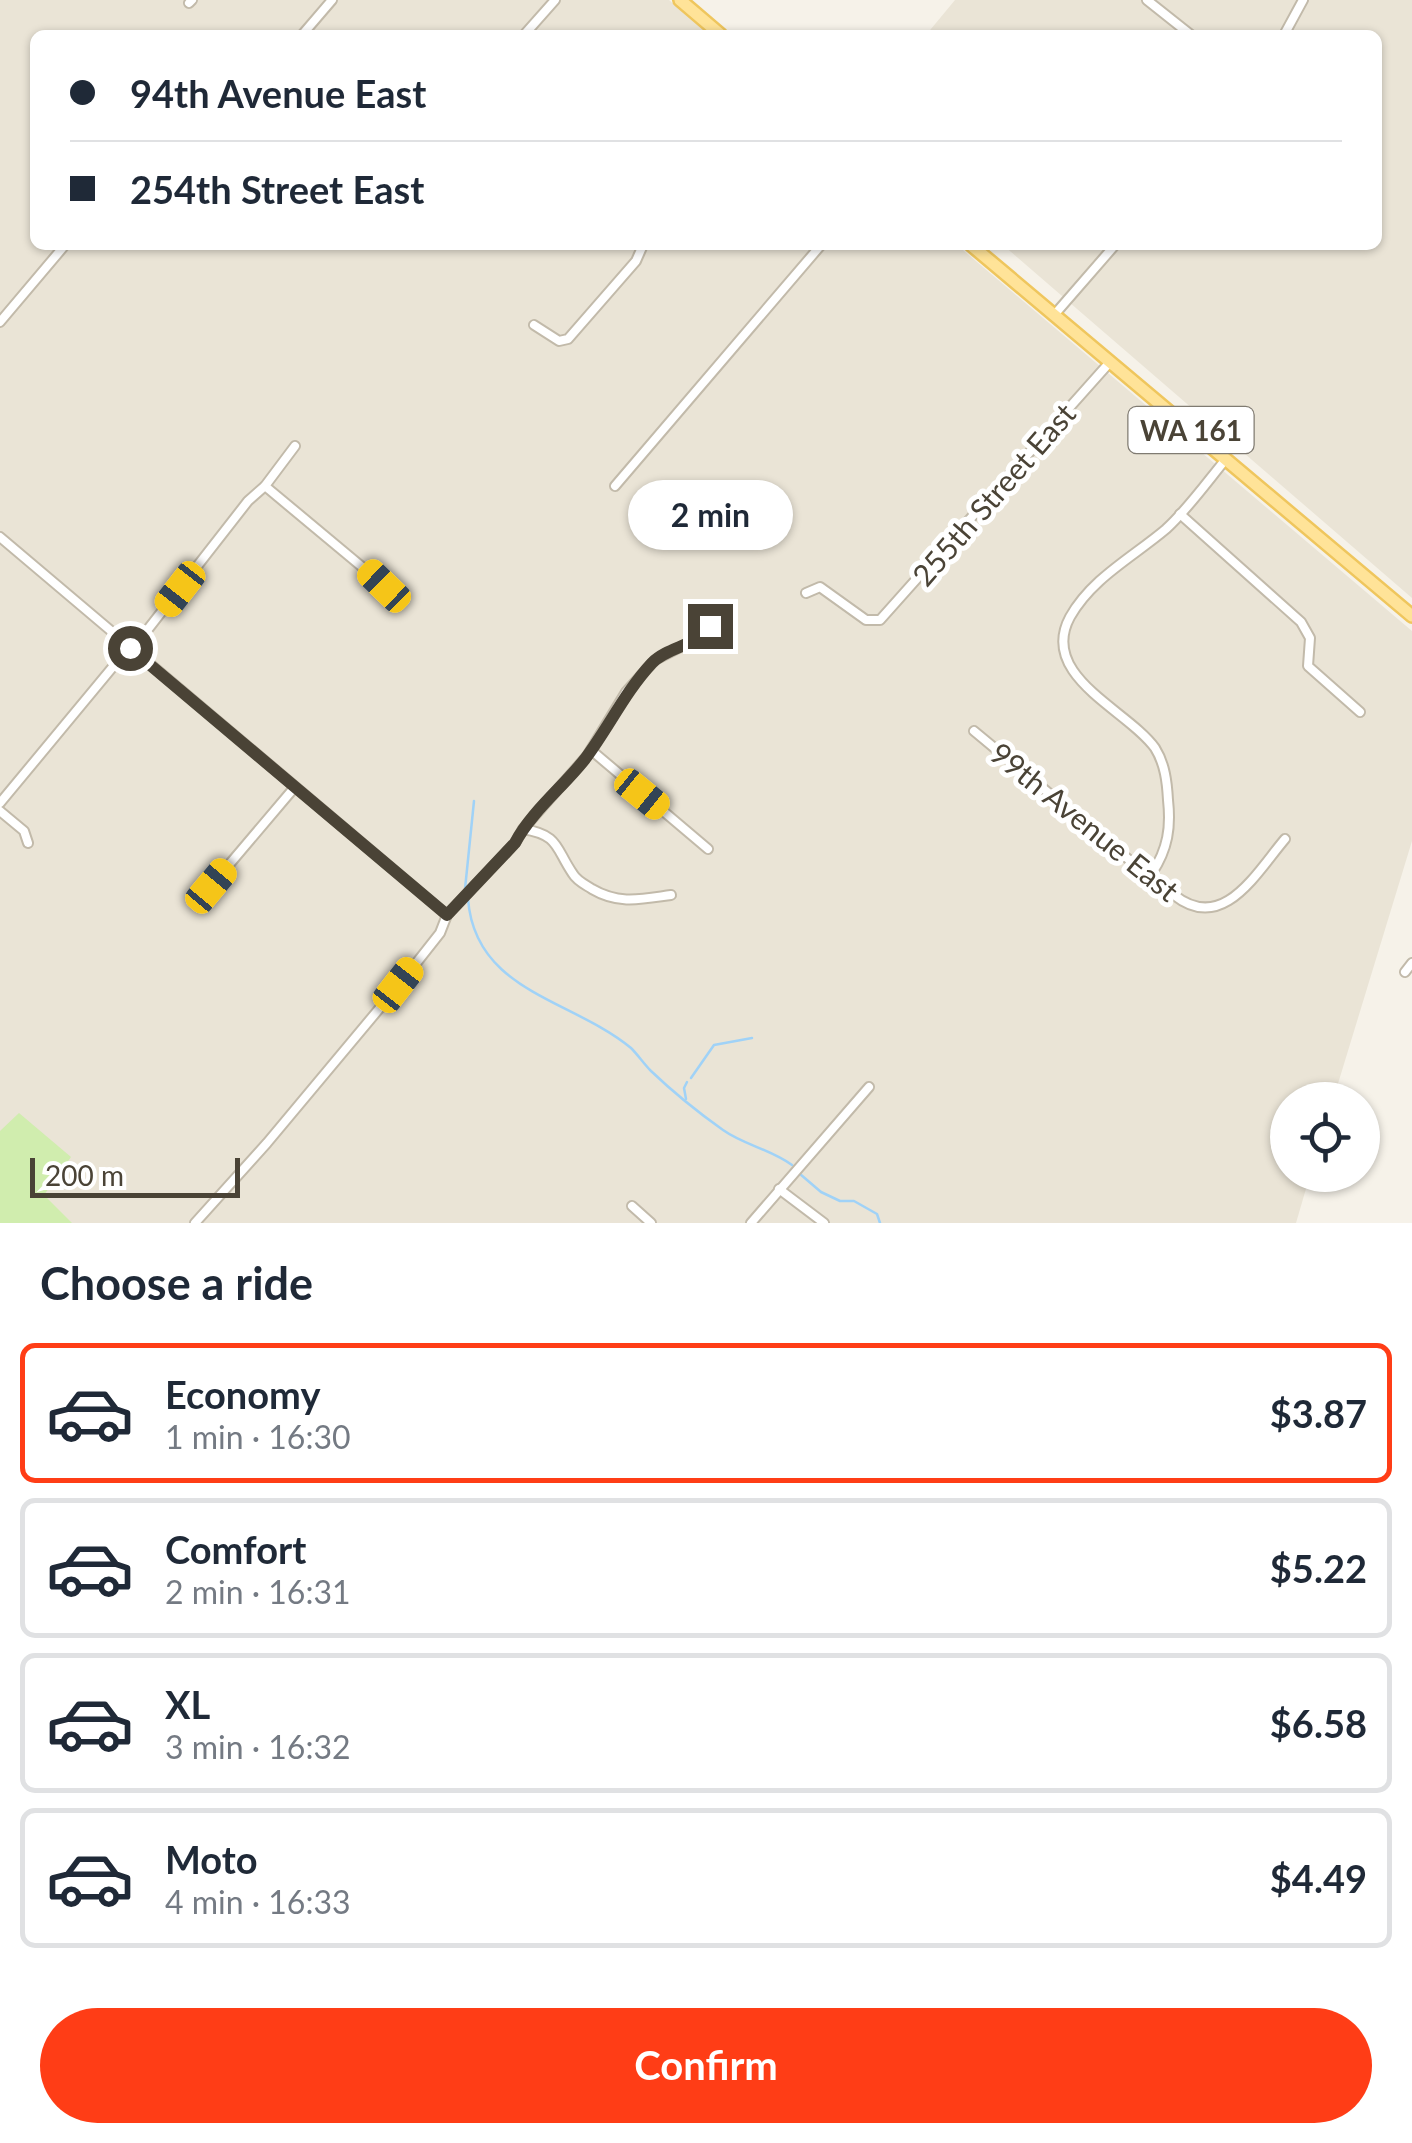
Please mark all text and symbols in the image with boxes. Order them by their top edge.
text: 94th Avenue East [130,70,426,116]
text: 254th Street East [130,166,424,212]
street label: 255th Street East [904,395,1082,593]
road number: WA 161 [1128,407,1254,453]
callout: 2 min [628,481,792,551]
text: 2 min [671,495,750,534]
car [352,554,416,618]
car [150,556,210,622]
route end [688,604,733,649]
route start [108,626,153,671]
street label: 99th Avenue East [984,734,1187,908]
car [609,763,675,825]
car [180,853,242,919]
car [368,952,428,1018]
map controls [1270,1082,1380,1192]
button: locate [1270,1082,1380,1192]
scale bar [30,1153,240,1198]
text: 200 m [45,1158,124,1192]
text: Choose a ride [40,1256,313,1310]
icon: car [45,1368,135,1458]
text: Economy [165,1371,320,1417]
text: $3.87 [1270,1390,1367,1436]
text: 1 min · 16:30 [165,1417,351,1456]
icon: car [45,1523,135,1613]
text: Comfort [165,1526,306,1572]
text: $5.22 [1270,1545,1367,1591]
text: 2 min · 16:31 [165,1572,351,1611]
icon: car [45,1678,135,1768]
text: XL [165,1681,210,1727]
text: $6.58 [1270,1700,1367,1746]
text: 3 min · 16:32 [165,1727,351,1766]
icon: car [45,1833,135,1923]
text: Moto [165,1836,258,1882]
text: $4.49 [1270,1855,1367,1901]
text: 4 min · 16:33 [165,1882,351,1921]
button: Confirm [40,2008,1372,2123]

